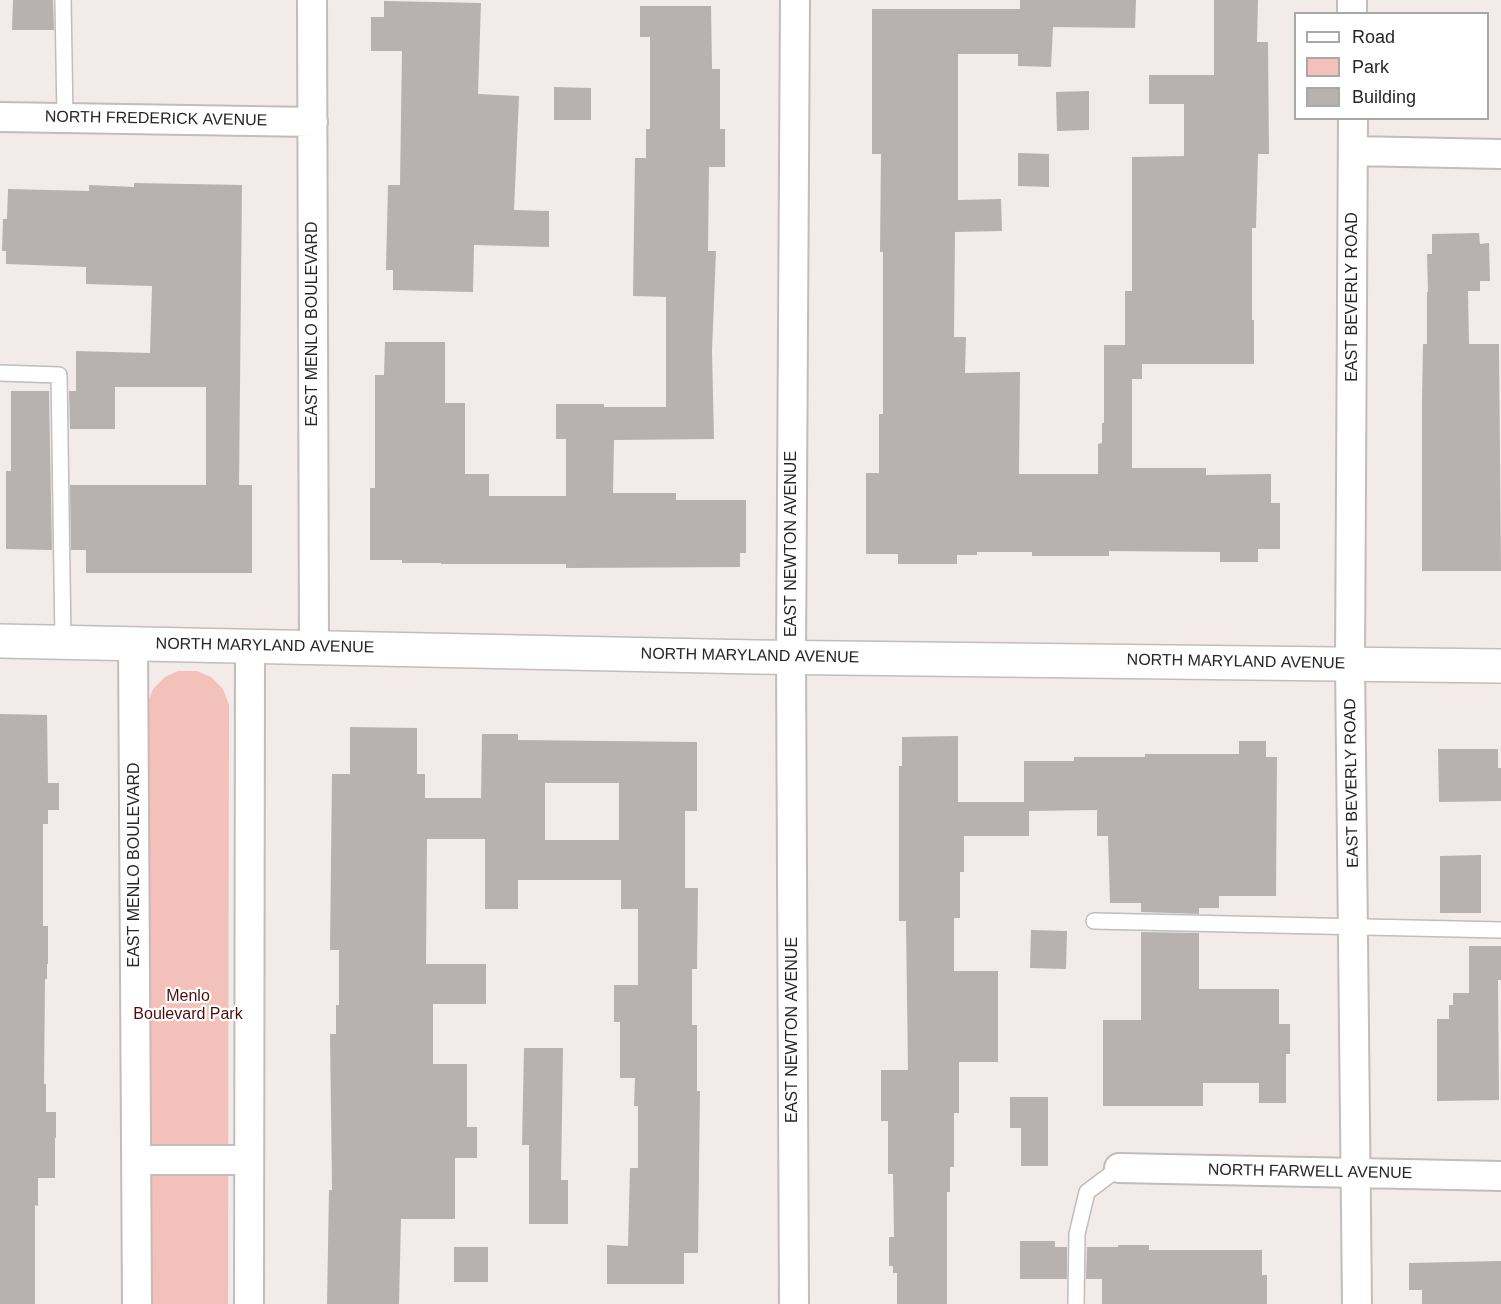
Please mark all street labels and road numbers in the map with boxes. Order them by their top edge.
street label: NORTH FREDERICK AVENUE [45,107,267,131]
street label: EAST BEVERLY ROAD [1343,212,1363,382]
street label: EAST MENLO BOULEVARD [303,221,323,427]
street label: EAST NEWTON AVENUE [782,451,802,637]
street label: NORTH MARYLAND AVENUE [155,634,375,658]
street label: NORTH MARYLAND AVENUE [640,644,860,668]
street label: NORTH MARYLAND AVENUE [1126,650,1346,674]
street label: EAST BEVERLY ROAD [1341,698,1363,868]
street label: EAST MENLO BOULEVARD [125,762,145,968]
street label: EAST NEWTON AVENUE [783,937,803,1123]
street label: NORTH FARWELL AVENUE [1208,1161,1412,1183]

